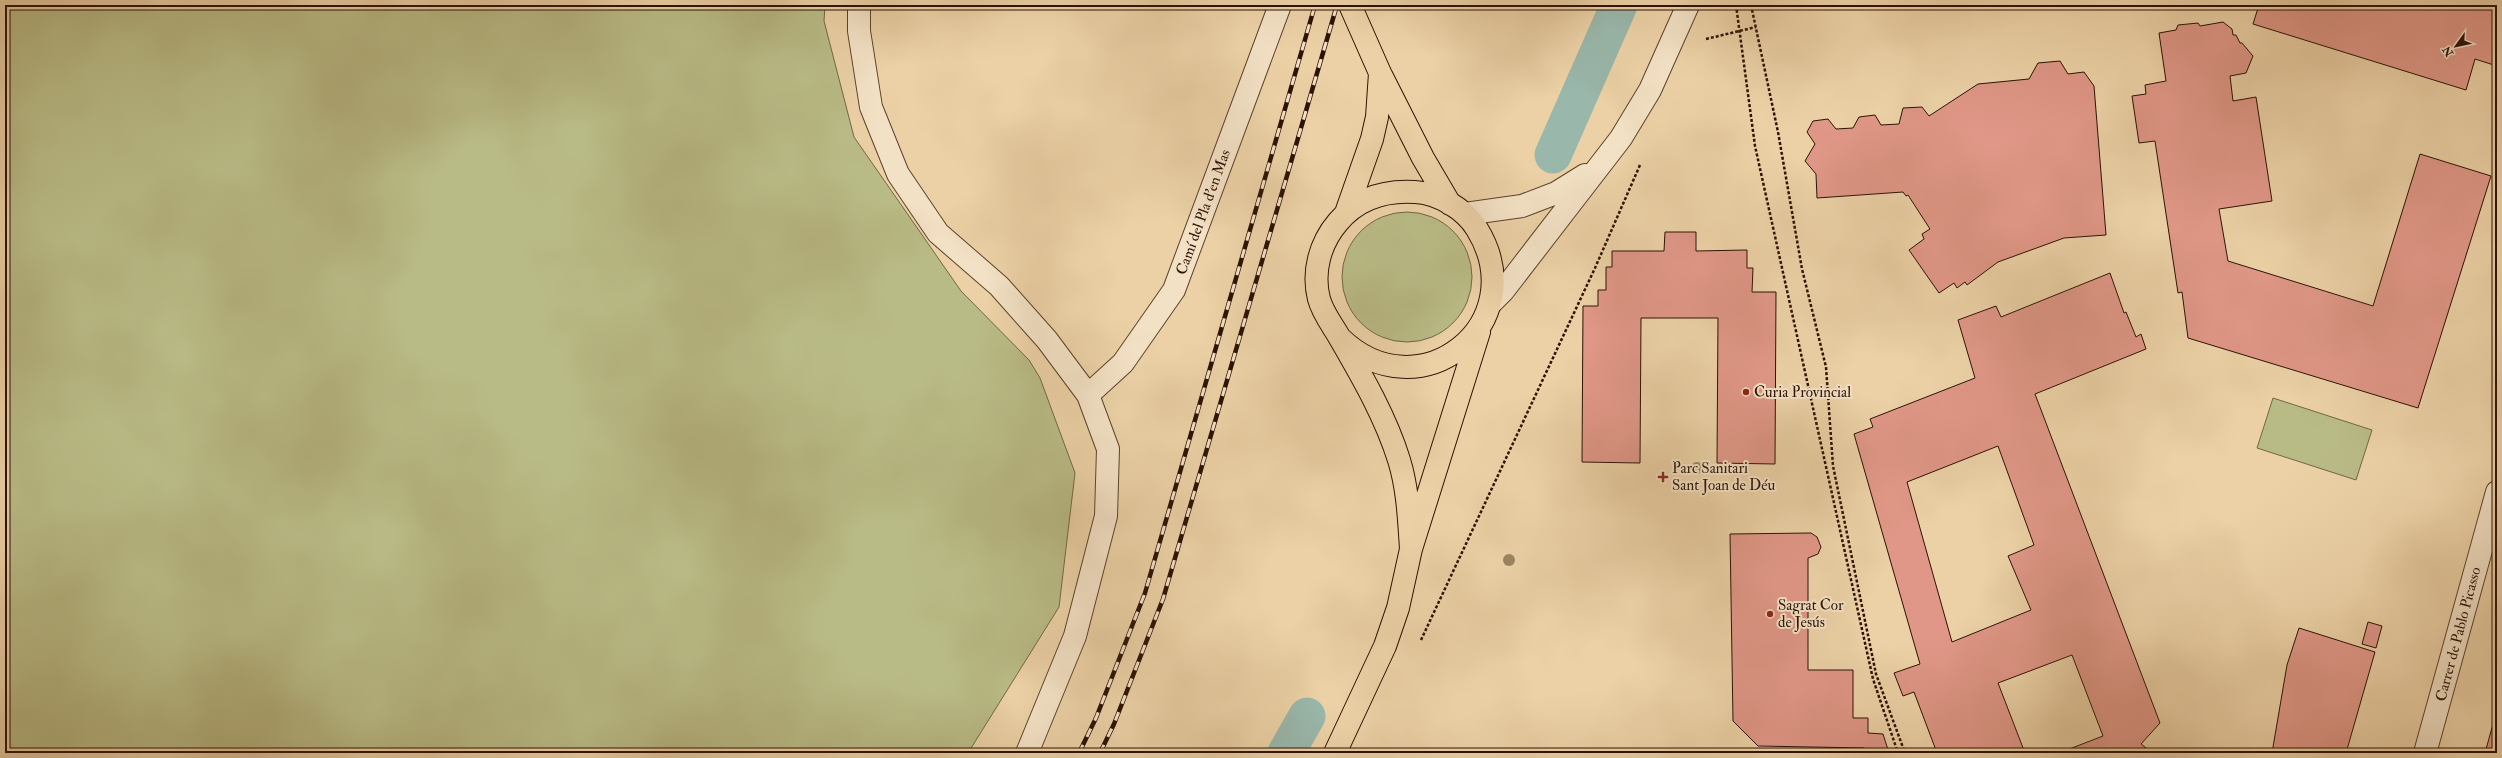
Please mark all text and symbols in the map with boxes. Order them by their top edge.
north arrow [2436,26,2476,66]
text: N [2439,43,2457,60]
street label: Camí del Pla d'en Mas [1172,147,1235,278]
place label: Curia Provincial [1754,383,1851,402]
marker: Curia Provincial [1741,387,1751,397]
place label: Parc Sanitari Sant Joan de Déu [1672,459,1776,496]
marker: Parc Sanitari Sant Joan de Déu [1657,471,1669,483]
street label: Carrer de Pablo Picasso [2431,565,2486,703]
place label: Sagrat Cor de Jesús [1778,596,1844,633]
marker: Sagrat Cor de Jesús [1765,609,1775,619]

